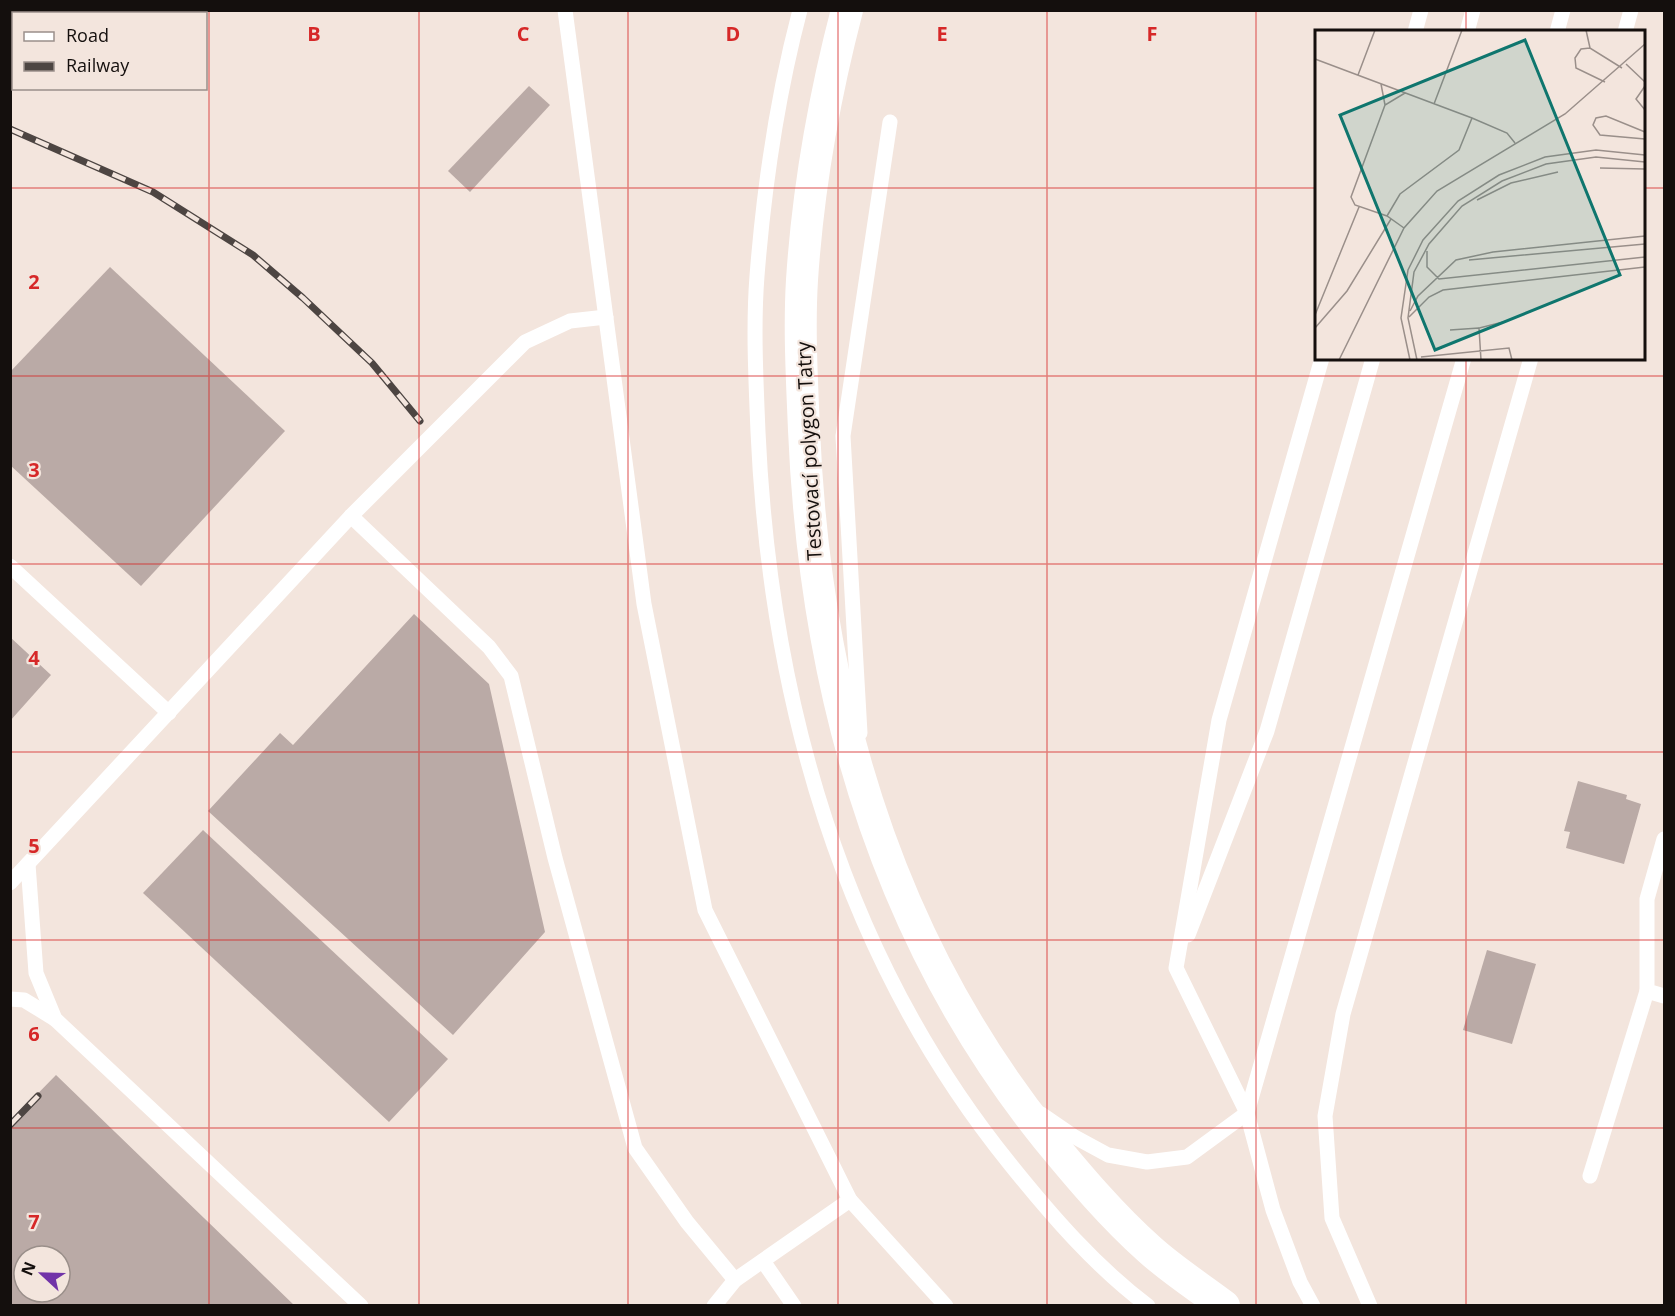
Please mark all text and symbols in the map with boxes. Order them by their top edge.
legend [12,12,207,90]
text: B [307,20,321,47]
text: C [517,20,530,47]
text: D [726,20,740,47]
text: E [936,20,948,47]
text: F [1147,20,1157,47]
text: Road [66,23,109,47]
inset map [1315,30,1645,360]
text: Railway [66,53,130,77]
text: 2 [28,268,40,295]
street label: Testovací polygon Tatry [789,340,828,561]
text: 3 [28,456,40,483]
text: 4 [28,644,40,671]
text: 5 [28,832,40,859]
text: 6 [28,1020,40,1047]
text: 7 [28,1208,40,1235]
north arrow [12,1244,72,1304]
text: N [15,1258,41,1279]

